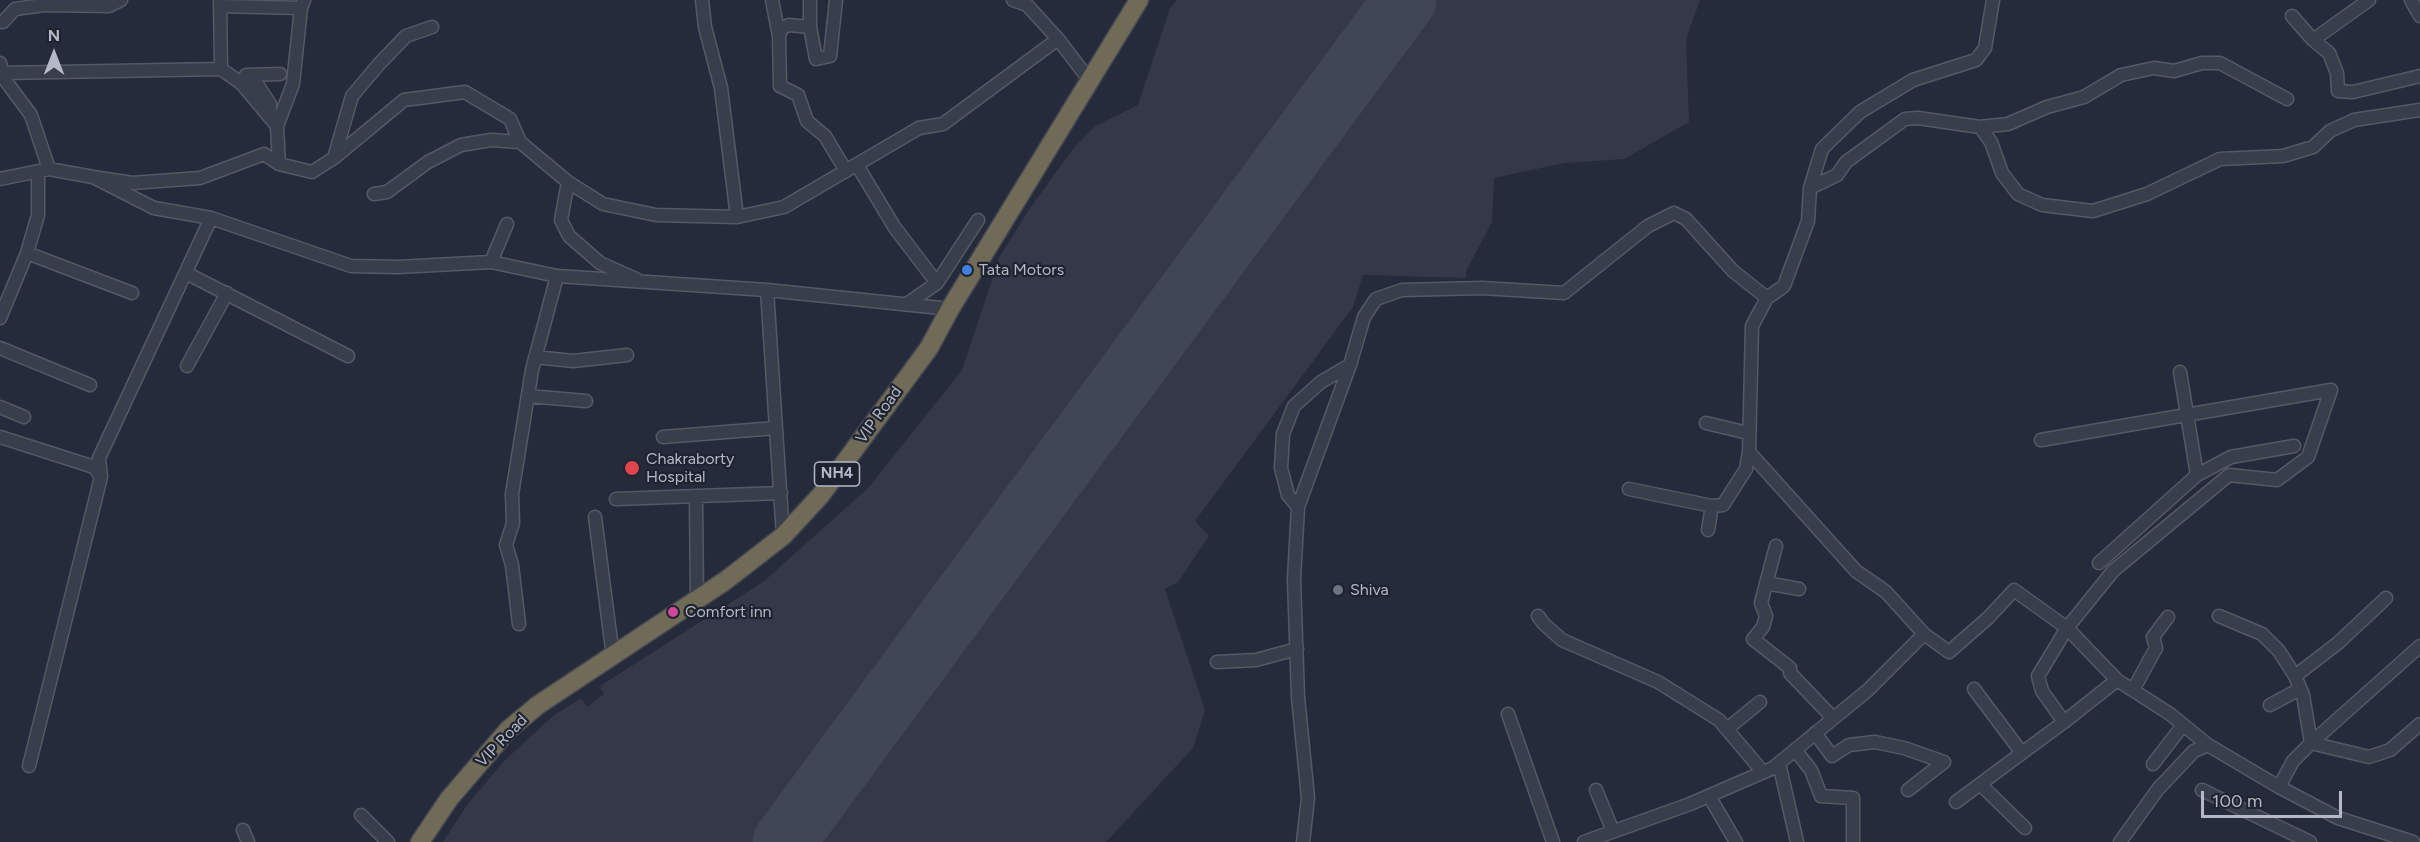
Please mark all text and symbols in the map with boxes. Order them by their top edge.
north arrow [24,24,84,84]
text: N [48,26,60,45]
place label: Tata Motors [979,260,1064,280]
marker: Tata Motors [960,263,974,277]
street label: VIP Road [852,383,906,447]
place label: Chakraborty Hospital [646,449,734,487]
marker: Chakraborty Hospital [623,459,641,477]
road number: NH4 [814,462,860,486]
place label: Shiva [1350,580,1389,600]
marker: Shiva [1331,583,1345,597]
place label: Comfort inn [685,602,772,622]
marker: Comfort inn [666,605,680,619]
street label: VIP Road [472,711,532,771]
scale bar [2204,779,2345,817]
text: 100 m [2212,790,2262,812]

